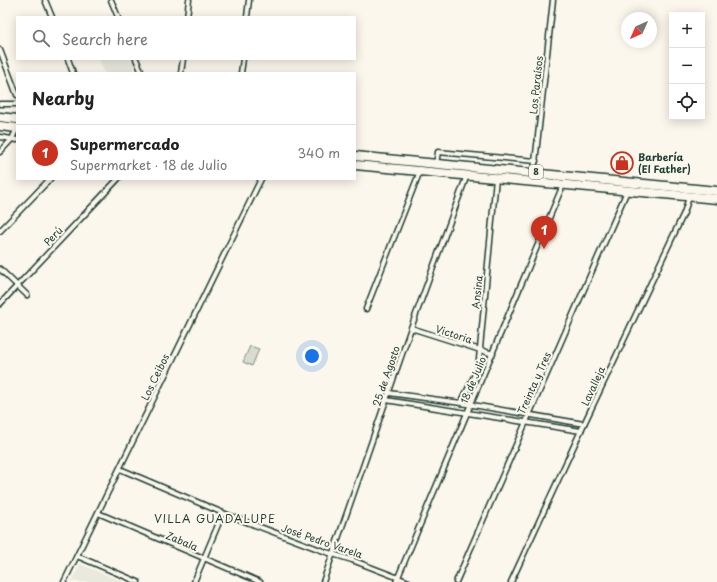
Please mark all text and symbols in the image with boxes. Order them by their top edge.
north arrow [621,12,657,48]
map controls [669,12,705,120]
button: + [669,12,705,48]
search box [16,16,356,60]
icon: search [30,27,52,49]
text: Search here [62,27,148,50]
button: − [669,48,705,84]
street label: Los Paraísos [525,55,546,115]
button: locate [669,84,705,120]
text: Nearby [32,85,94,111]
text: Supermercado [70,132,179,155]
text: 1 [42,143,48,162]
text: 340 m [297,143,340,162]
place label: Barbería (El Father) [638,149,691,176]
shop icon: Barbería (El Father) [609,150,635,176]
text: Supermarket · 18 de Julio [70,155,227,174]
road number: 8 [529,165,543,179]
pin: 1 [531,216,557,249]
street label: Perú [40,223,66,249]
street label: Ansina [467,274,486,310]
street label: Victoria [434,321,475,347]
street label: 25 de Agosto [368,343,403,408]
your location [302,346,322,366]
street label: Treinta y Tres [513,349,554,416]
street label: Los Ceibos [137,351,172,403]
street label: 18 de Julio [456,353,489,406]
street label: Lavalleja [577,363,609,408]
district label: VILLA GUADALUPE [154,510,276,527]
street label: José Pedro Varela [280,520,366,562]
street label: Zabala [164,527,201,554]

